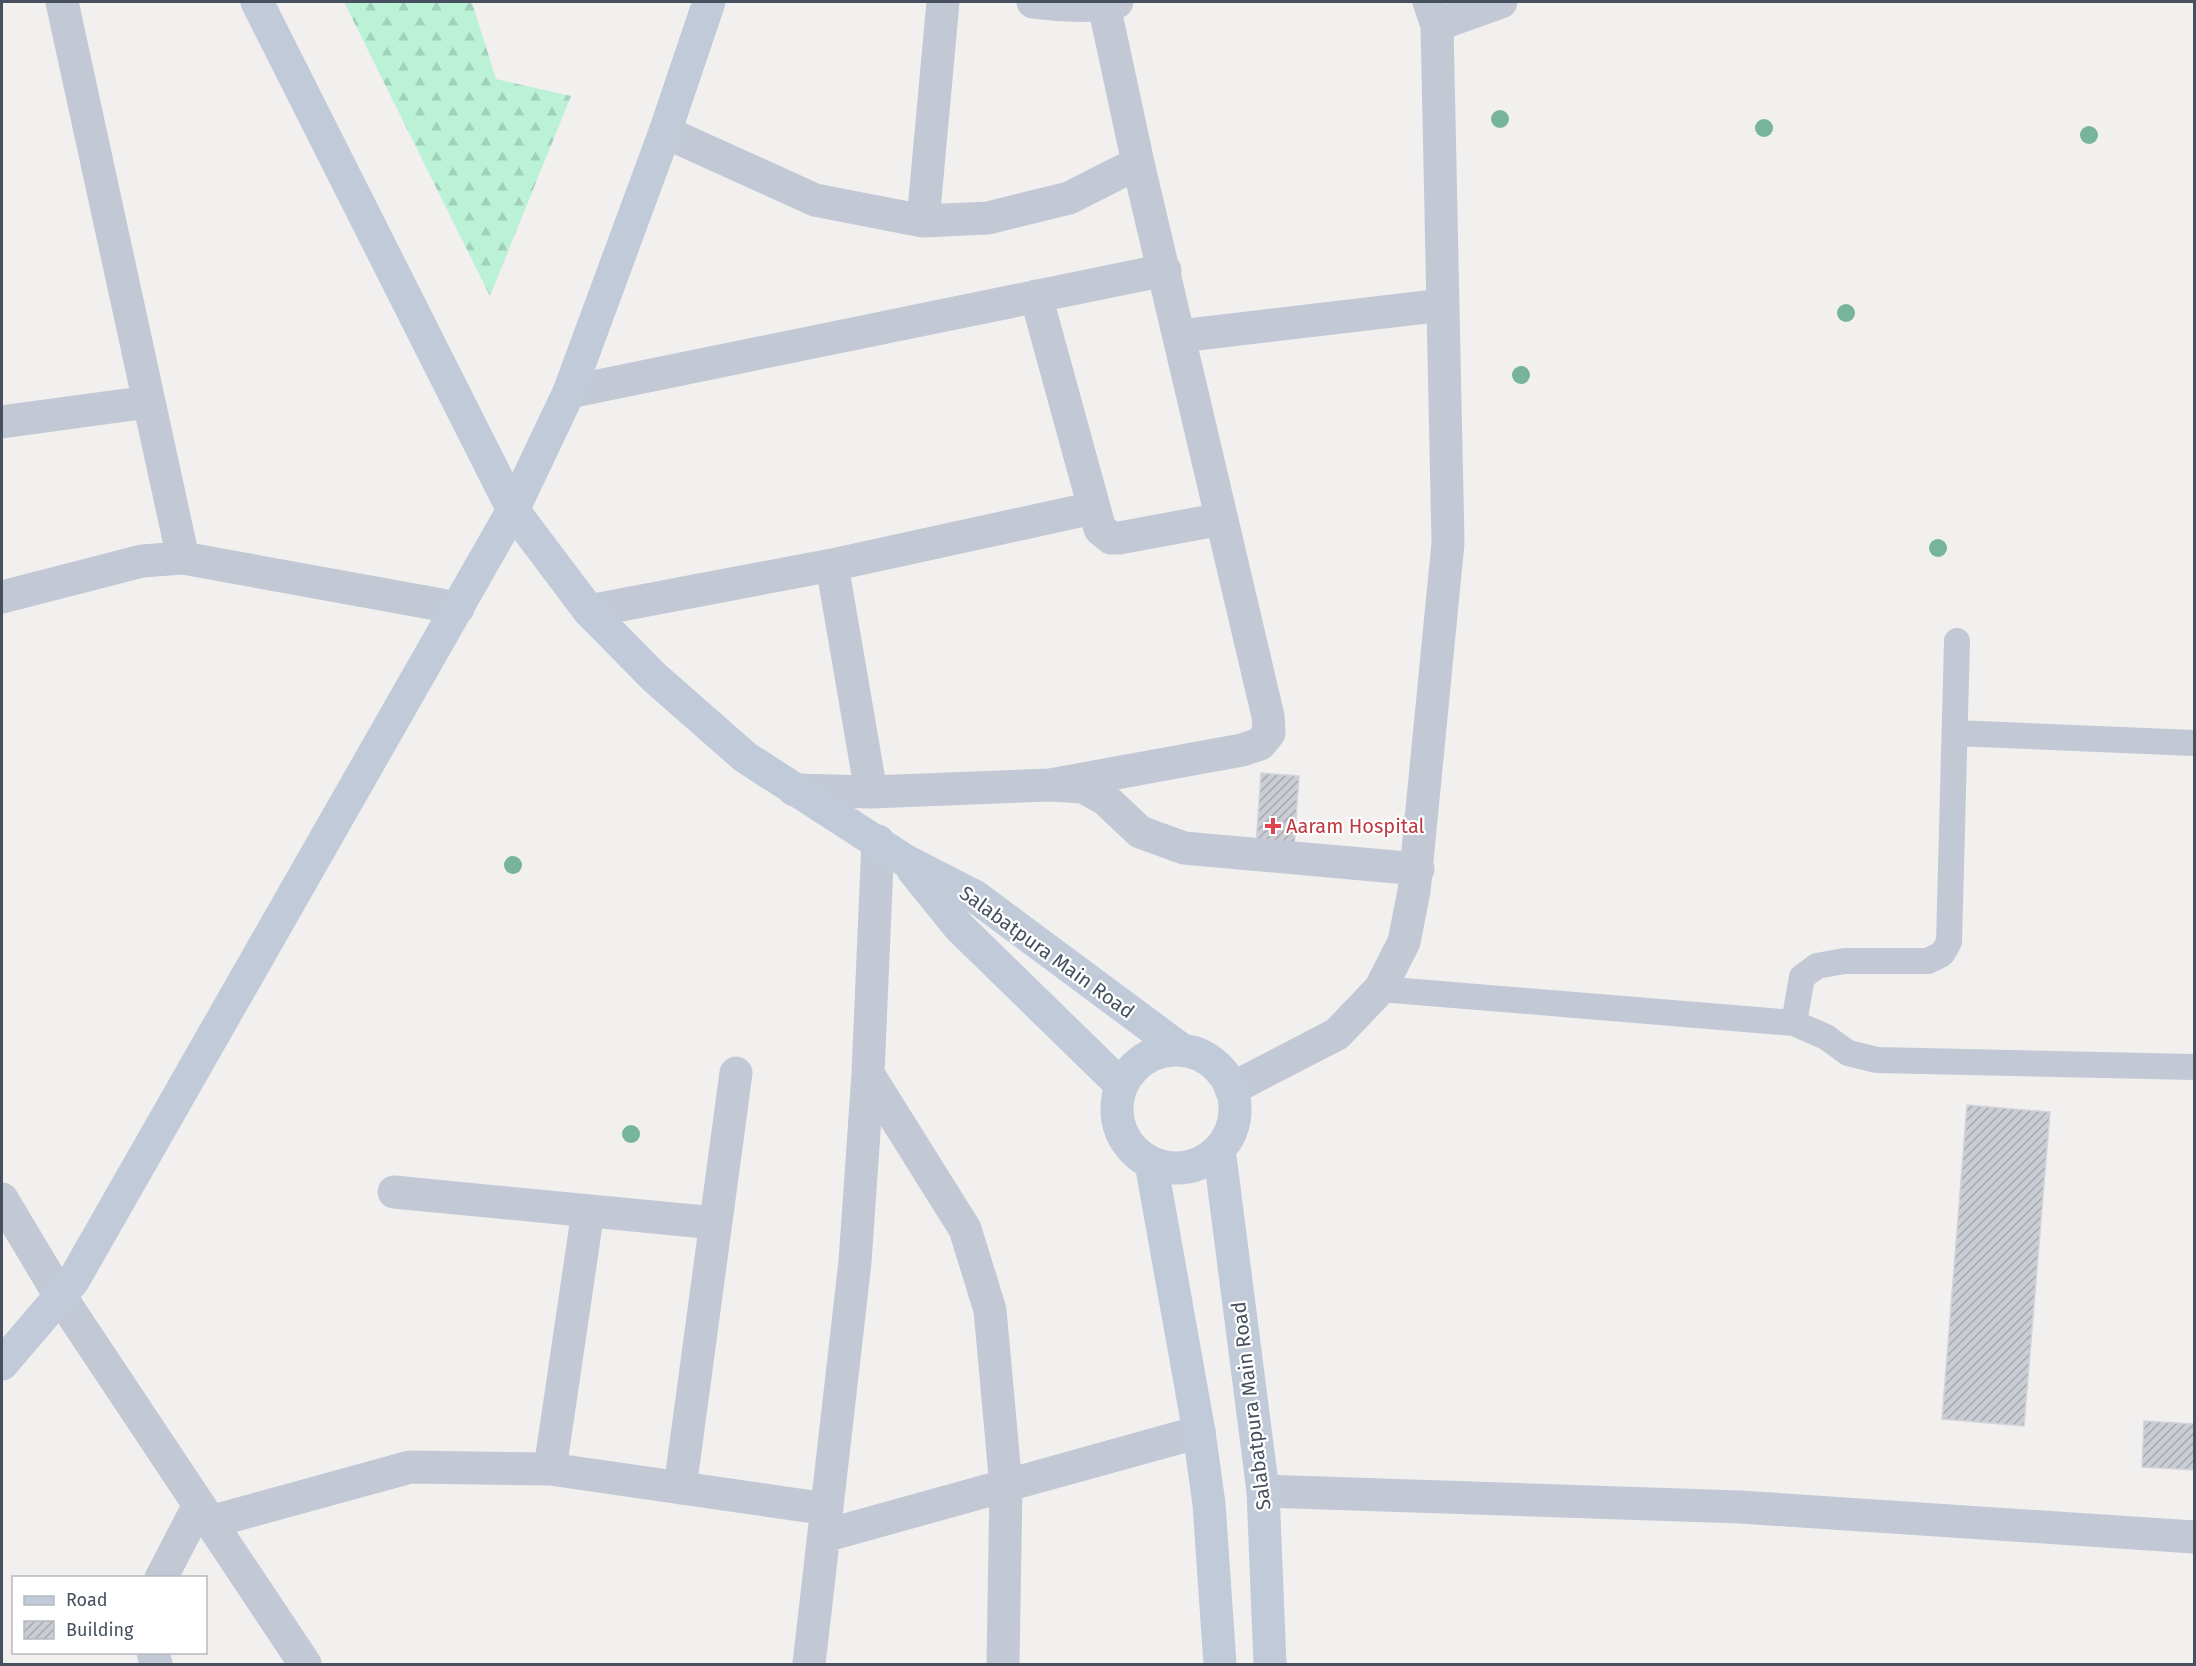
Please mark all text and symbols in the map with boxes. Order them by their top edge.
place label: Aaram Hospital [1286,814,1425,838]
marker: Aaram Hospital [1264,817,1282,835]
street label: Salabatpura Main Road [955,881,1139,1023]
street label: Salabatpura Main Road [1226,1300,1276,1512]
legend [12,1576,207,1654]
text: Road [66,1589,108,1611]
text: Building [66,1619,134,1641]

